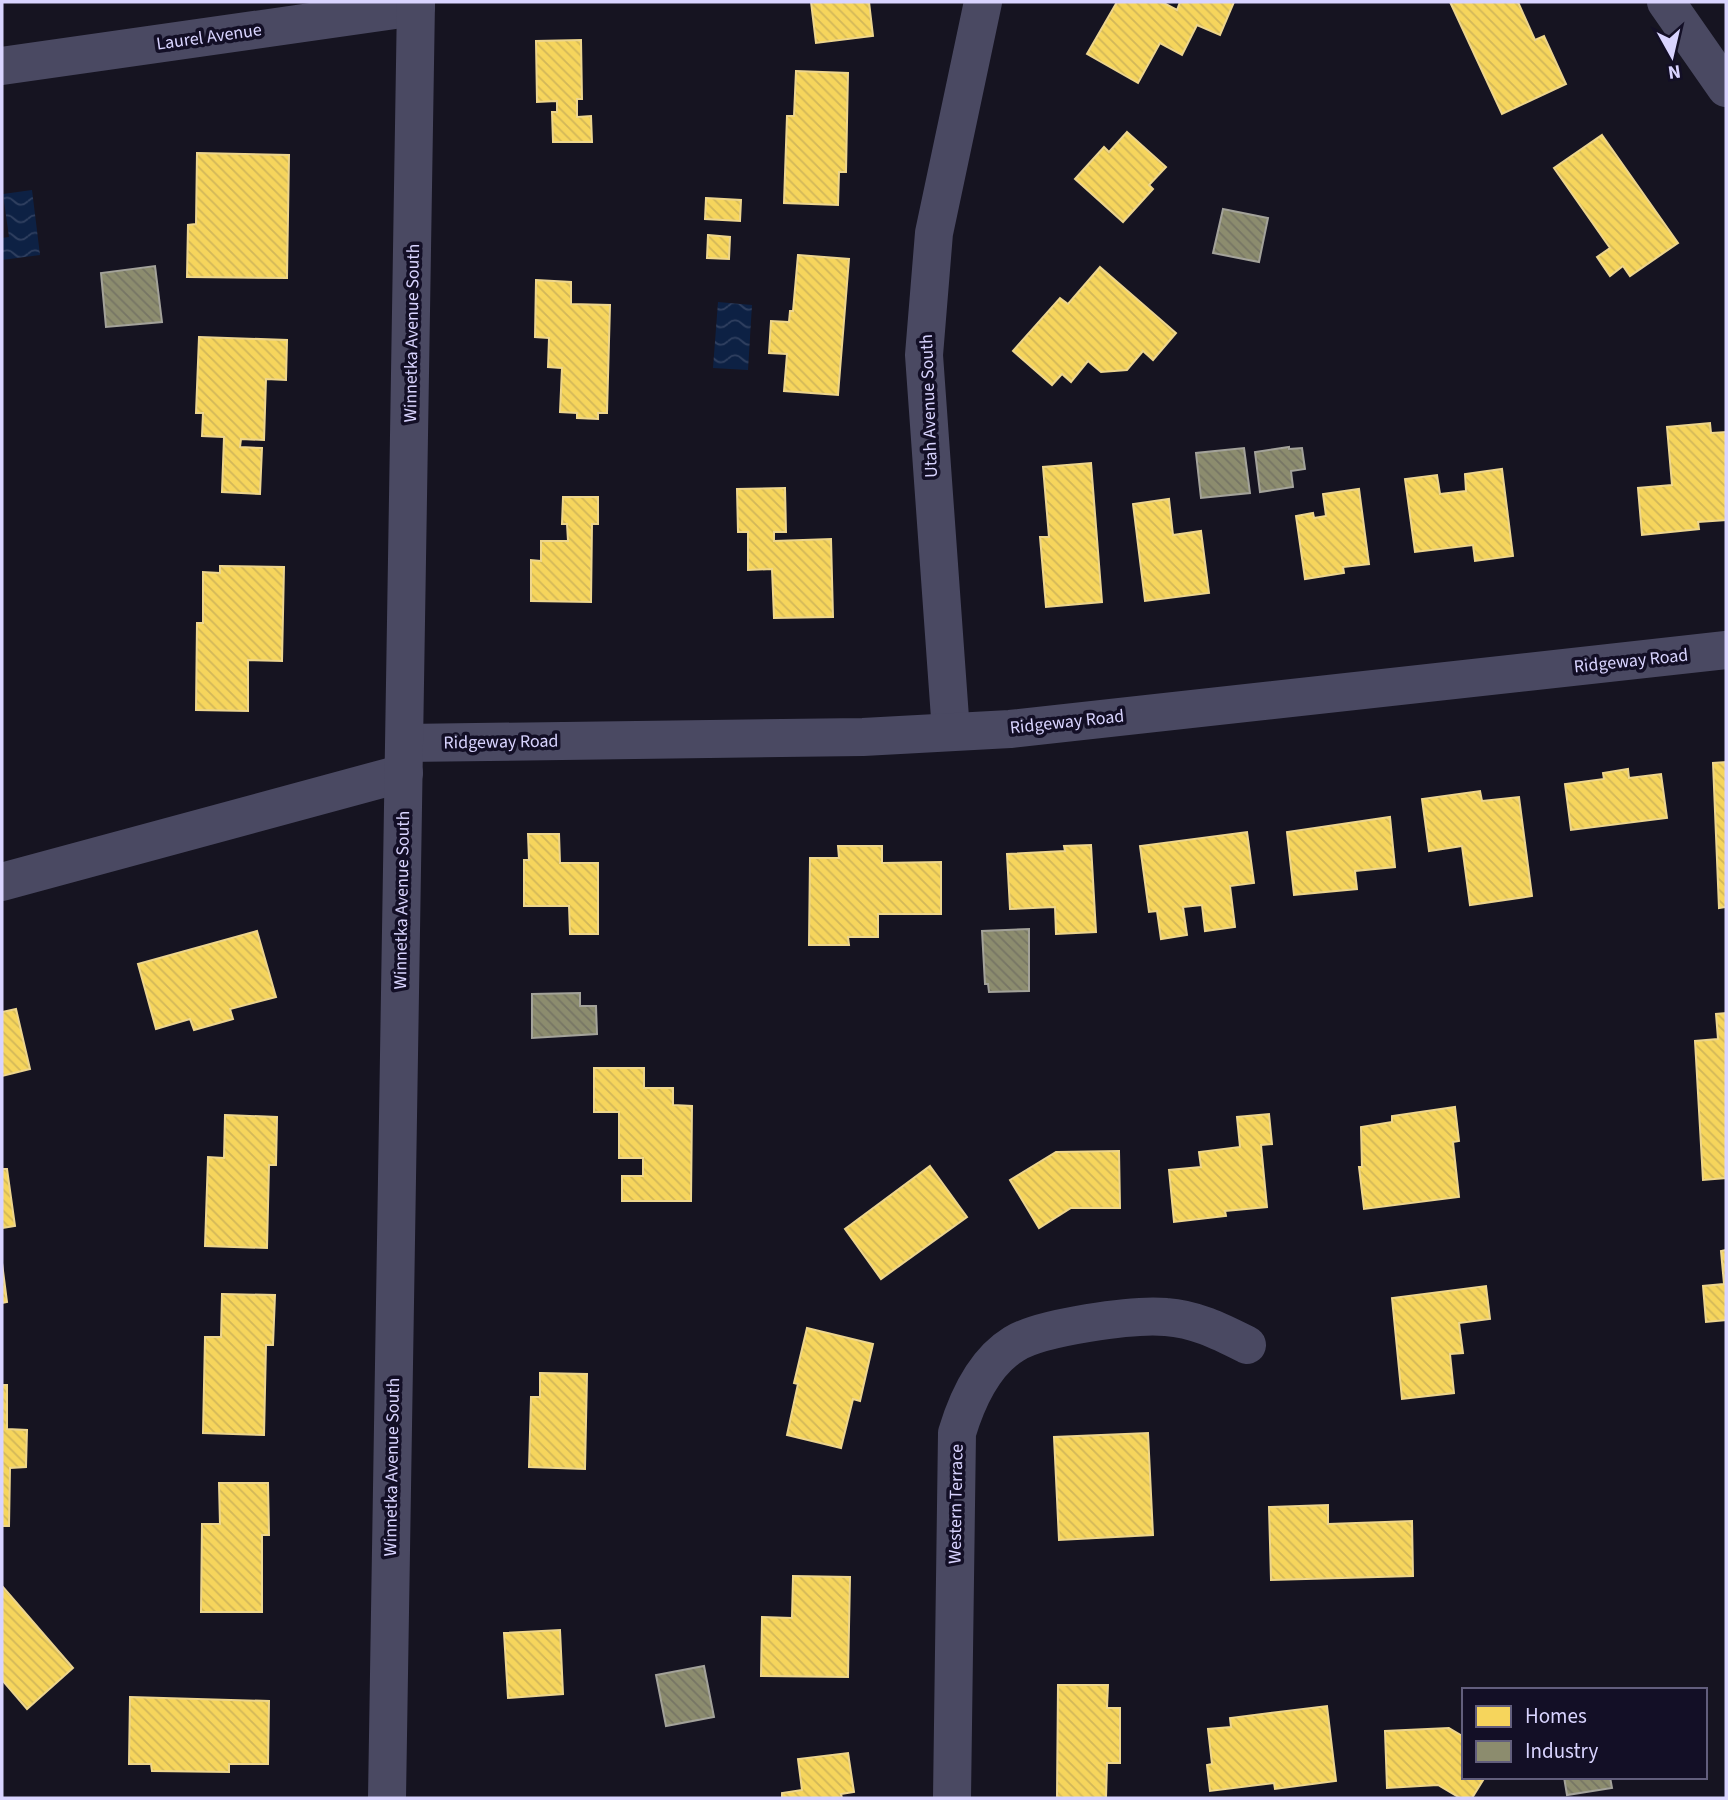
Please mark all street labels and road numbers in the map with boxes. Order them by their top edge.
street label: Laurel Avenue [155,17,263,57]
street label: Winnetka Avenue South [398,243,426,423]
street label: Utah Avenue South [914,334,944,478]
street label: Ridgeway Road [1573,643,1689,679]
street label: Ridgeway Road [1009,704,1125,740]
street label: Ridgeway Road [443,728,559,756]
street label: Winnetka Avenue South [388,810,416,990]
street label: Winnetka Avenue South [378,1377,406,1557]
street label: Western Terrace [942,1444,970,1564]

